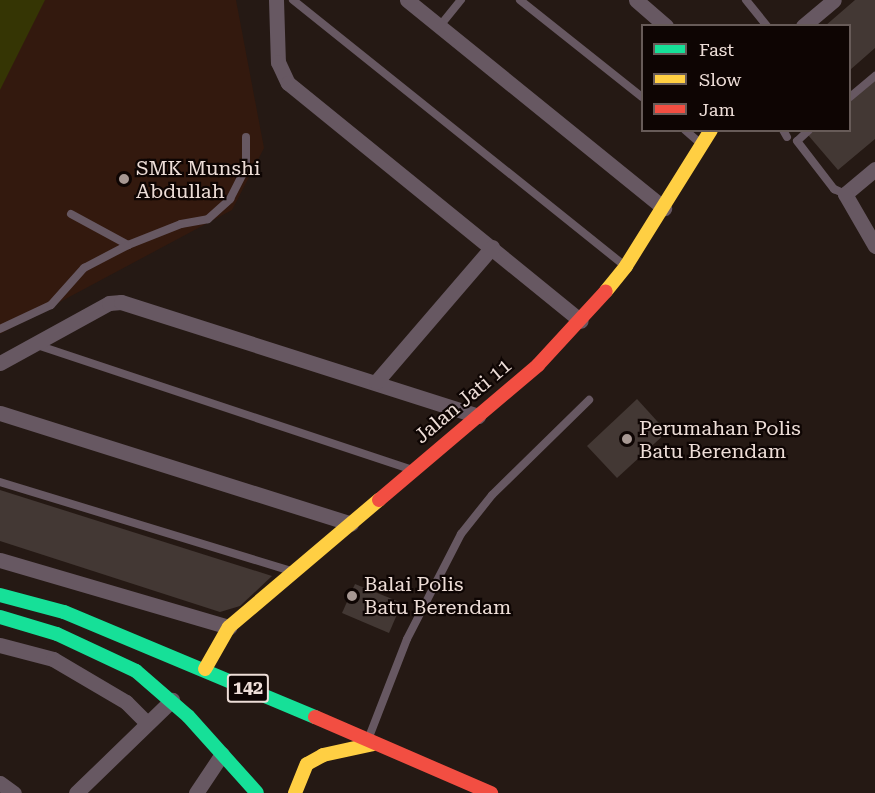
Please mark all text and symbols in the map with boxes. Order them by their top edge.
legend [641,24,851,132]
text: Fast [699,39,734,60]
text: Slow [699,69,741,90]
text: Jam [699,99,735,120]
place label: SMK Munshi Abdullah [136,156,260,203]
marker: SMK Munshi Abdullah [117,172,131,186]
street label: Jalan Jati 11 [410,353,516,449]
place label: Perumahan Polis Batu Berendam [639,416,801,463]
marker: Perumahan Polis Batu Berendam [620,432,634,446]
place label: Balai Polis Batu Berendam [364,572,511,619]
marker: Balai Polis Batu Berendam [345,589,359,603]
road number: 142 [226,673,270,703]

